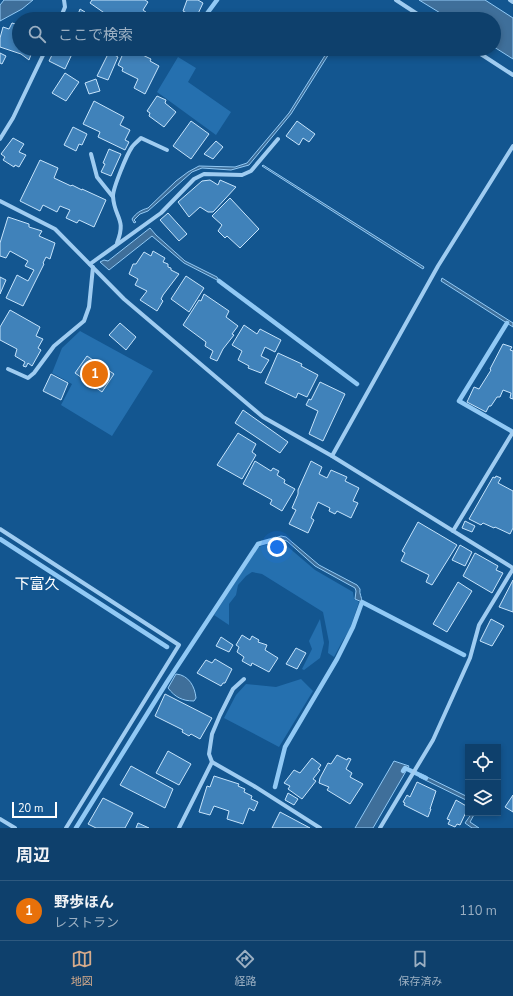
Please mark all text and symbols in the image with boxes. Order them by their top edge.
search box [12,12,501,56]
icon: search [26,23,48,45]
text: ここで検索 [58,25,133,45]
pin: 1 [82,359,108,389]
your location [267,537,287,557]
district label: 下富久 [14,574,60,594]
map controls [465,744,501,816]
button: locate [465,744,501,780]
button: layers [465,780,501,816]
scale bar [12,800,57,819]
text: 20 m [18,801,43,816]
text: 周辺 [16,844,50,867]
text: 野歩ほん [54,892,114,912]
text: 1 [25,902,33,920]
text: 110 m [459,902,497,920]
text: レストラン [54,914,119,932]
tab: 地図 [71,948,93,989]
tab: 経路 [234,948,256,989]
tab: 保存済み [398,948,442,989]

